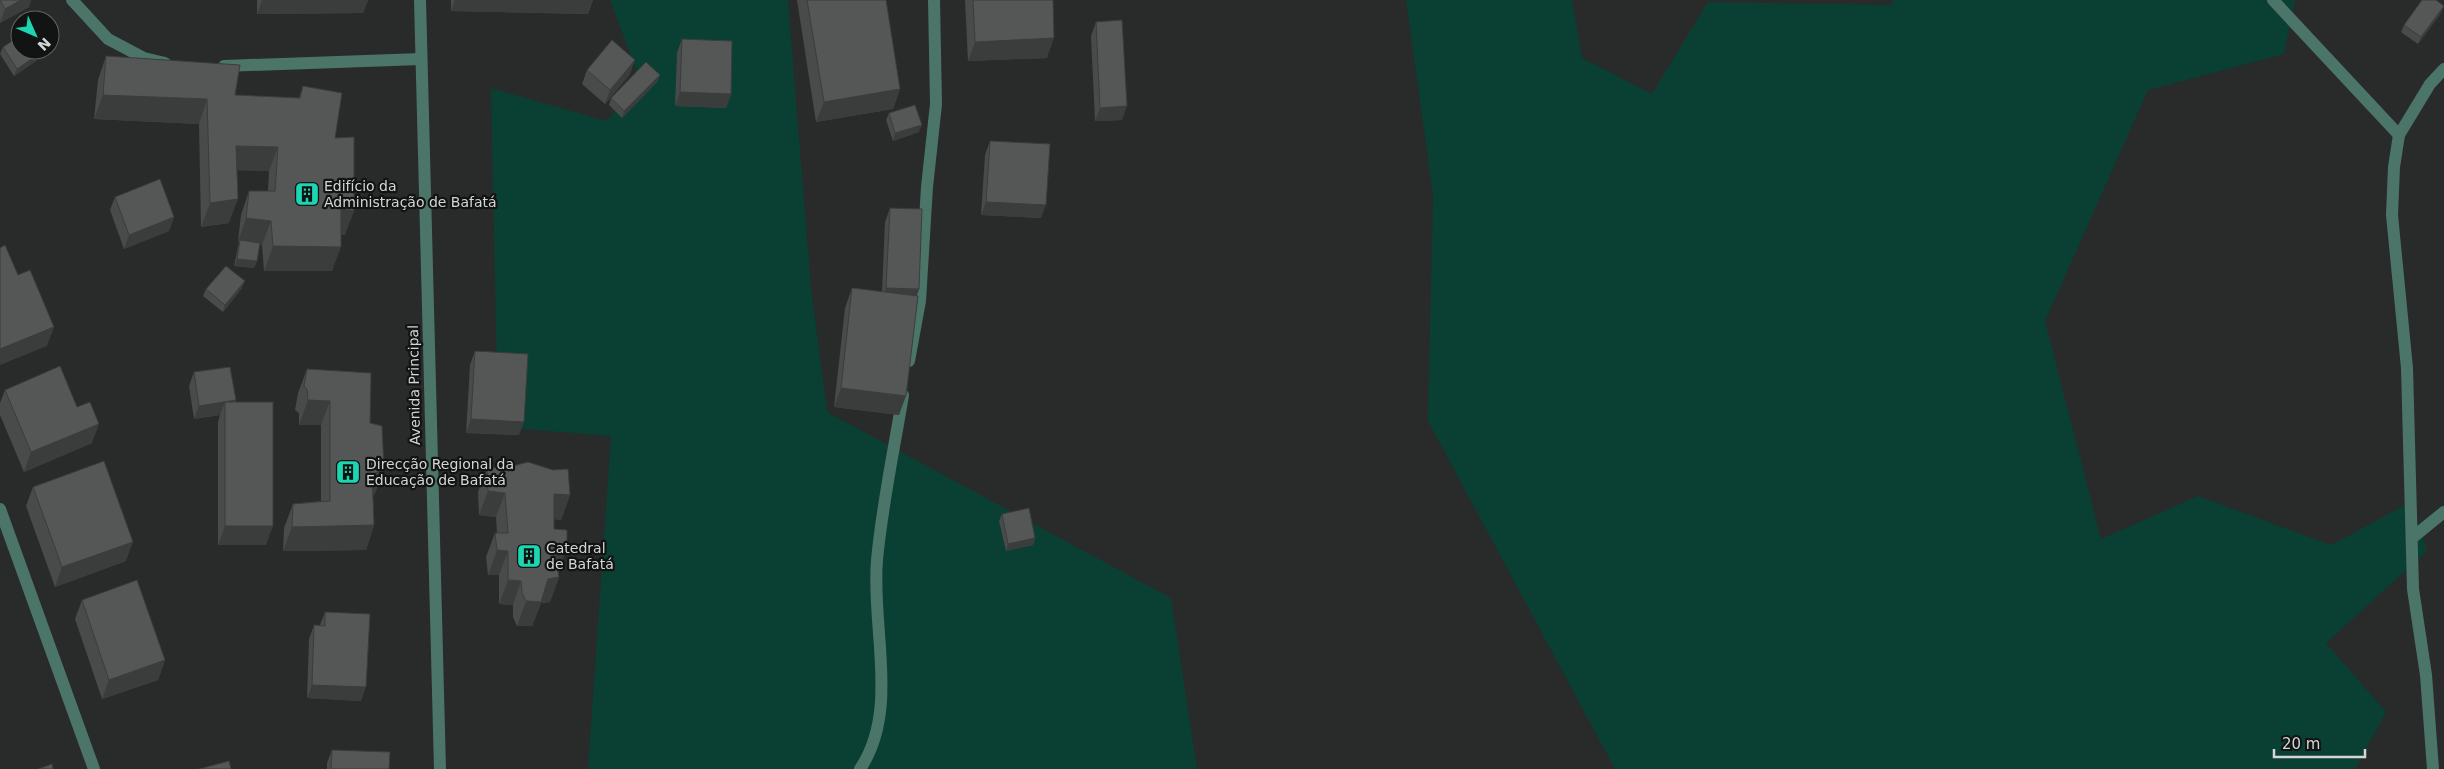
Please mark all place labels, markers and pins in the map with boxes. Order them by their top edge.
place label: Edifício da Administração de Bafatá [324,178,497,210]
building icon: Edifício da Administração de Bafatá [294,181,320,207]
place label: Direcção Regional da Educação de Bafatá [366,456,514,488]
building icon: Direcção Regional da Educação de Bafatá [335,459,361,485]
place label: Catedral de Bafatá [546,540,614,572]
building icon: Catedral de Bafatá [516,543,542,569]

